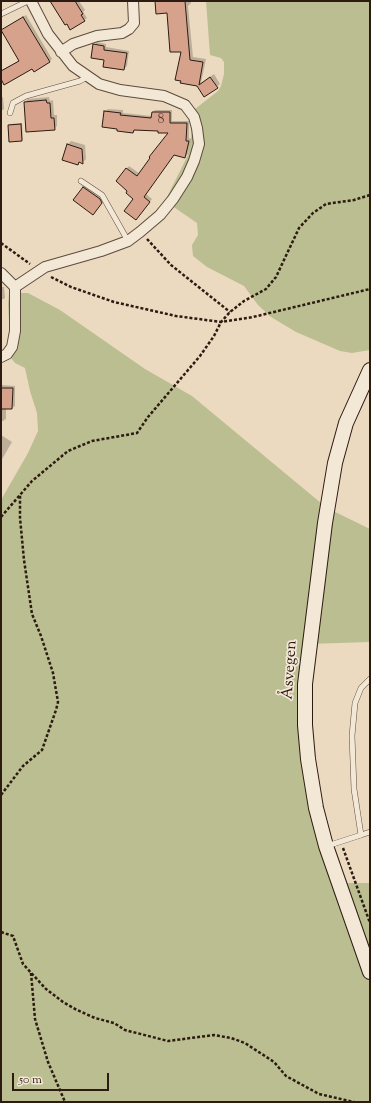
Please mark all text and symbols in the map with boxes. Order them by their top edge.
house number: 8 [158,113,164,129]
street label: Åsvegen [279,640,303,700]
scale bar [14,1065,111,1091]
text: 50 m [19,1071,42,1089]

